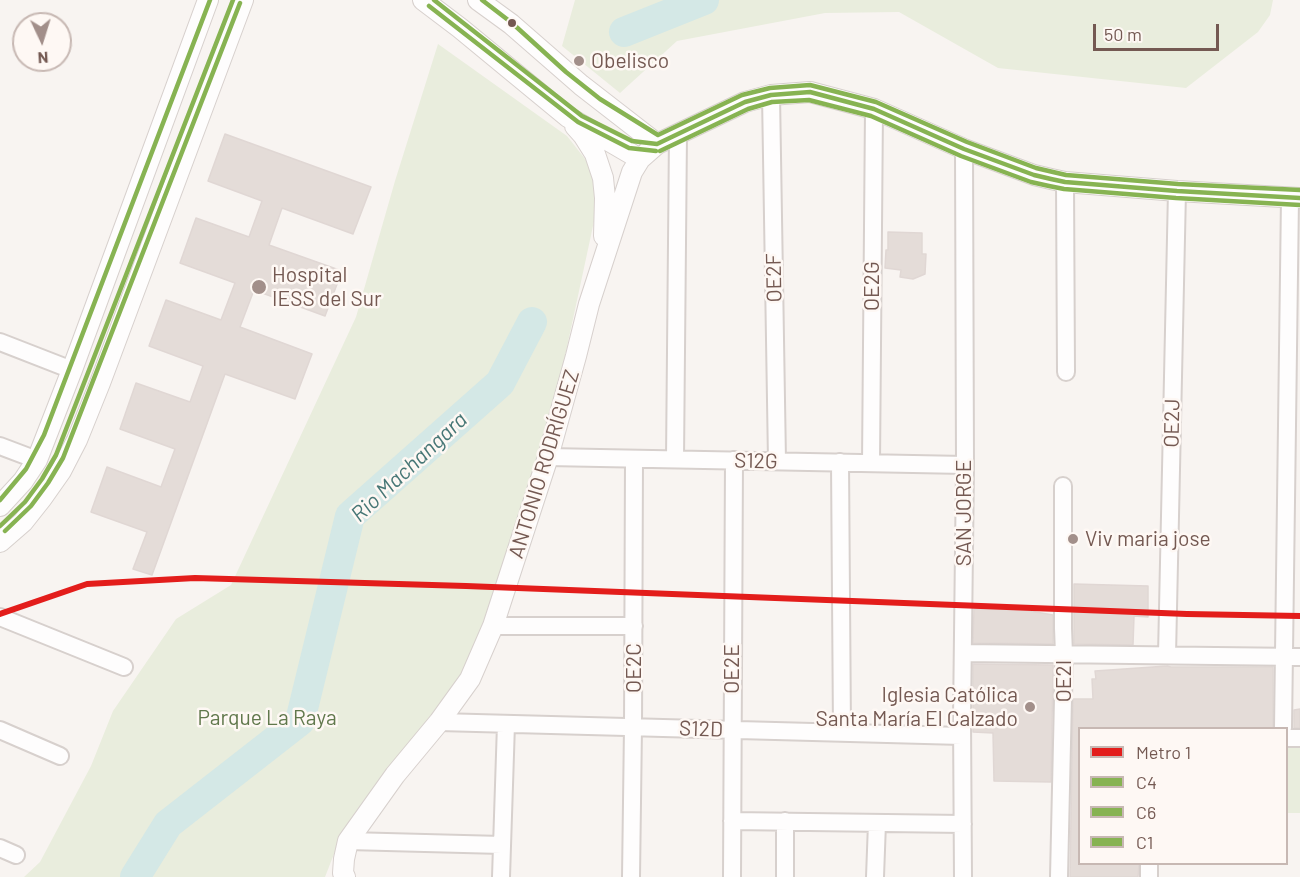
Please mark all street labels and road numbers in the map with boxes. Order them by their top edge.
street label: OE2F [761,253,787,303]
street label: OE2G [859,261,885,311]
street label: ANTONIO RODRÍGUEZ [503,367,585,561]
street label: OE2J [1159,398,1185,448]
street label: S12G [734,448,778,474]
street label: SAN JORGE [951,460,977,566]
street label: OE2C [621,643,647,693]
street label: OE2E [719,644,745,694]
street label: OE2I [1051,660,1077,702]
street label: S12D [679,716,723,742]

